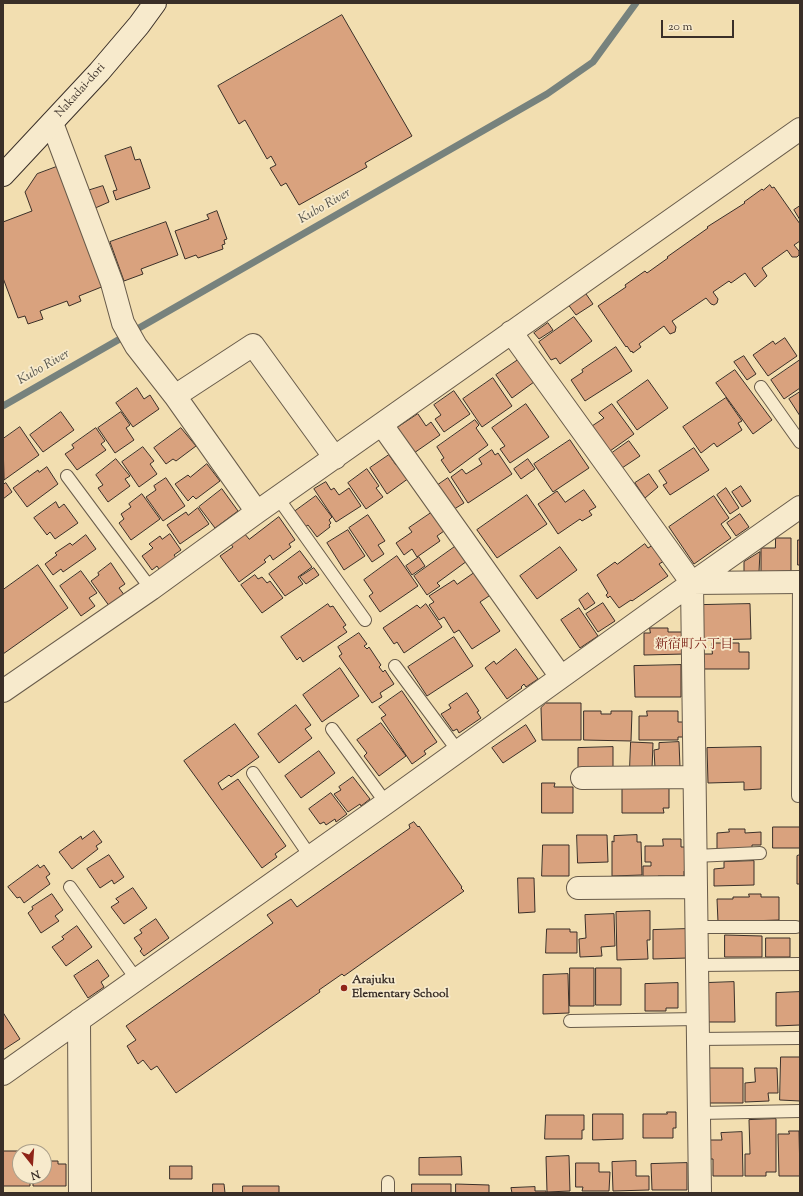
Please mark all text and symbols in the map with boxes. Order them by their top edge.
scale bar [663,12,736,38]
text: 20 m [668,18,692,36]
street label: Nakadai-dori [53,61,109,121]
water label: Kubo River [296,186,354,228]
water label: Kubo River [15,347,73,389]
district label: 新宿町六丁目 [655,638,733,654]
place label: Arajuku Elementary School [352,974,449,1002]
marker: Arajuku Elementary School [339,983,349,993]
north arrow [12,1144,52,1184]
text: N [29,1166,42,1183]

